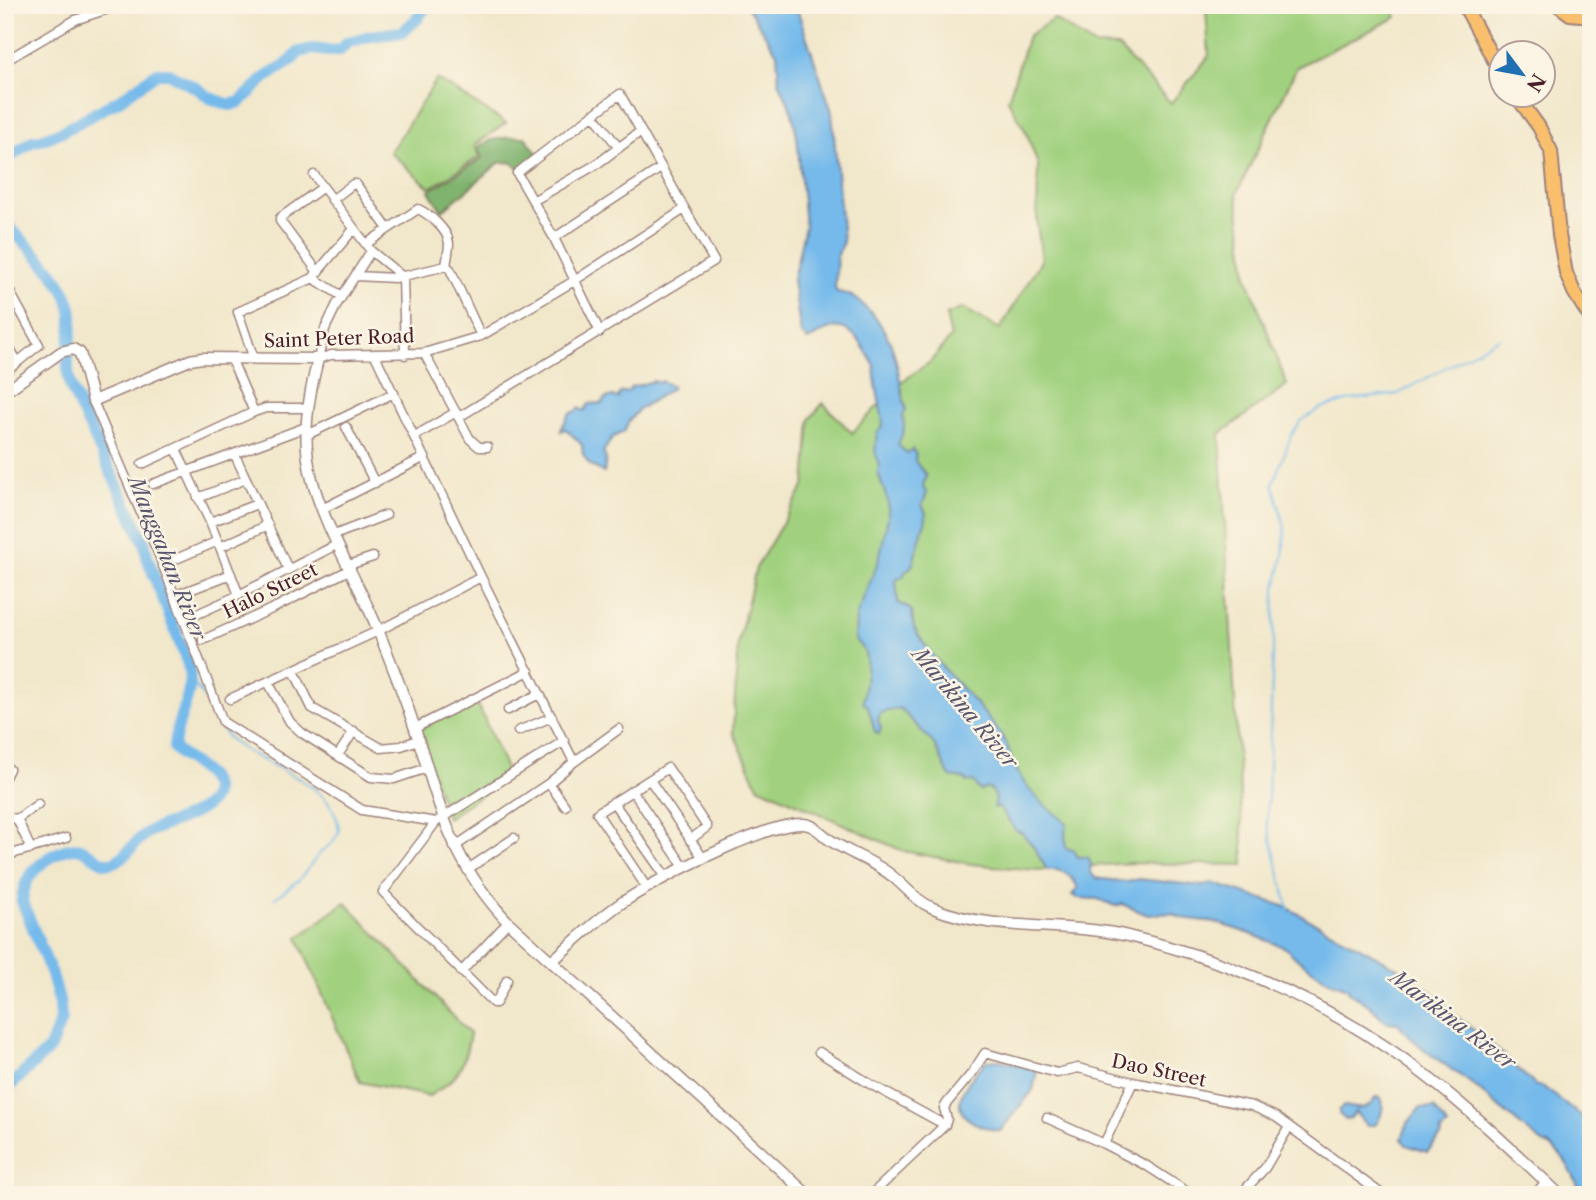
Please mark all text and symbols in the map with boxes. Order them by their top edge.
north arrow [1488,38,1558,108]
text: N [1522,70,1550,96]
street label: Saint Peter Road [263,324,415,353]
water label: Manggahan River [122,469,212,645]
street label: Halo Street [219,558,322,623]
water label: Marikina River [905,640,1024,774]
water label: Marikina River [1383,962,1522,1076]
street label: Dao Street [1110,1049,1208,1092]

